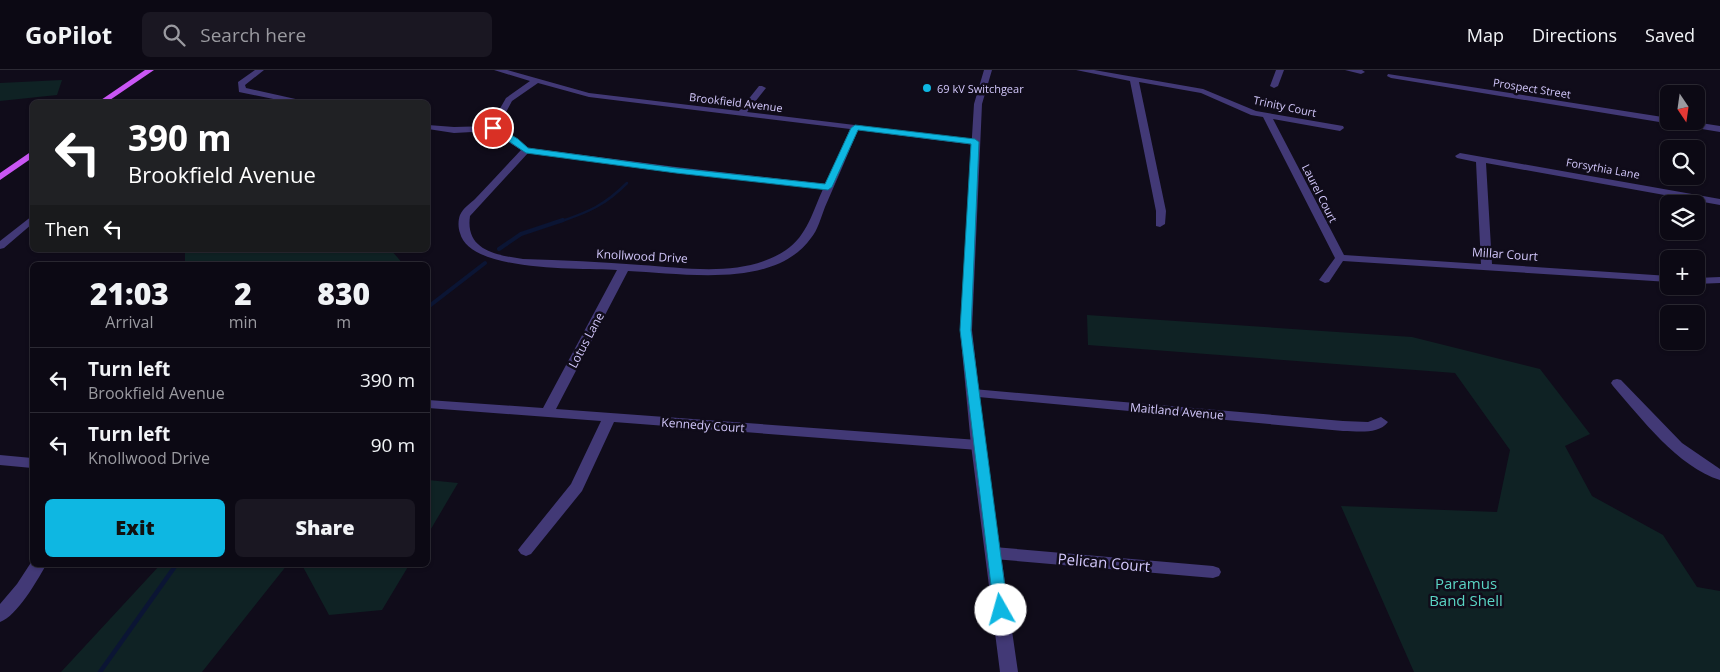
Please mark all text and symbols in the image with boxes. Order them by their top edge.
search box [142,12,492,57]
text: GoPilot [25,18,112,51]
icon: search [160,21,188,49]
text: Search here [200,22,306,48]
text: Map [1467,23,1504,47]
text: Directions [1532,23,1617,47]
text: Saved [1645,23,1695,47]
street label: Prospect Street [1492,74,1572,102]
place label: 69 kV Switchgear [937,81,1024,96]
marker: 69 kV Switchgear [921,82,933,94]
north arrow [1660,85,1705,130]
map controls [1660,85,1705,350]
street label: Brookfield Avenue [688,89,784,115]
street label: Trinity Court [1252,92,1318,120]
pin [472,107,514,149]
text: 390 m [128,114,232,161]
icon: arrive [479,114,507,142]
icon: left [45,120,110,185]
button: search [1660,140,1705,185]
street label: Forsythia Lane [1565,154,1641,182]
text: Brookfield Avenue [128,159,316,189]
street label: Laurel Court [1299,161,1341,225]
button: layers [1660,195,1705,240]
icon: left [99,215,127,243]
text: Then [45,216,89,242]
street label: Millar Court [1472,243,1538,265]
street label: Knollwood Drive [596,245,688,267]
button: + [1660,250,1705,295]
text: 21:03 [90,273,169,314]
text: 2 [234,273,252,314]
text: 830 [317,273,370,314]
button: − [1660,305,1705,350]
street label: Lotus Lane [564,309,608,371]
text: Arrival [105,311,153,333]
text: min [229,311,257,333]
text: m [336,311,351,333]
text: Turn left [88,356,170,382]
icon: left [45,366,73,394]
text: 390 m [360,367,415,393]
text: Brookfield Avenue [88,382,225,404]
street label: Maitland Avenue [1129,398,1225,424]
street label: Kennedy Court [661,414,745,436]
text: Turn left [88,421,170,447]
icon: left [45,431,73,459]
text: 90 m [371,432,415,458]
text: Knollwood Drive [88,447,210,469]
button: Exit [45,499,225,557]
button: Share [235,499,415,557]
street label: Pelican Court [1057,548,1151,576]
park label: Paramus Band Shell [1429,573,1503,610]
position arrow [974,583,1026,635]

